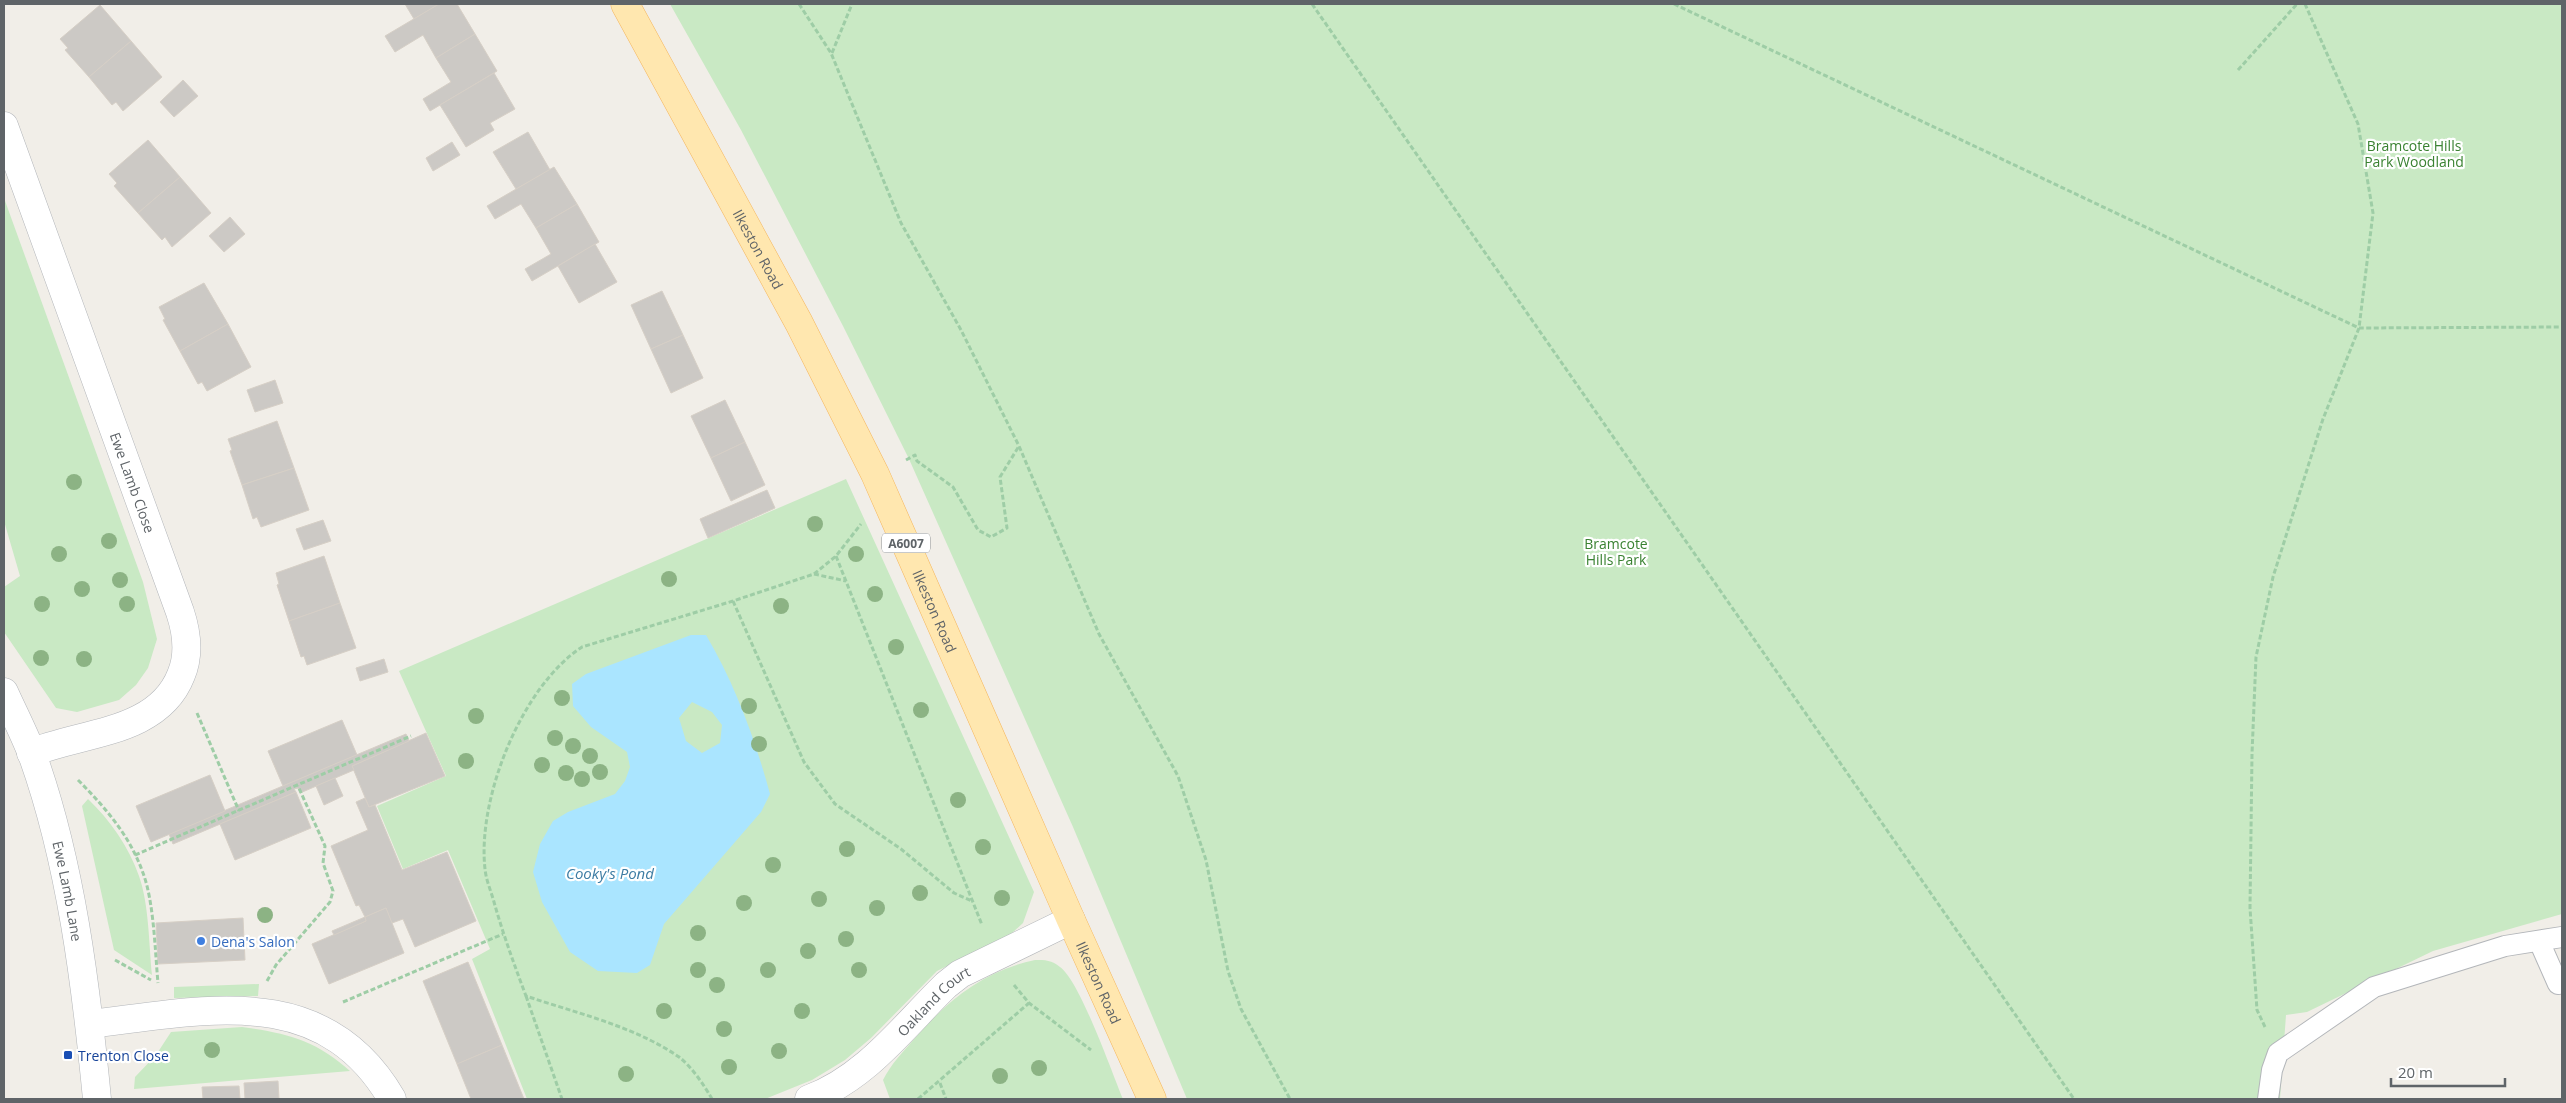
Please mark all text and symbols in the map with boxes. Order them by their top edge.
park label: Bramcote Hills Park Woodland [2364,136,2464,171]
street label: Ilkeston Road [729,206,788,292]
street label: Ewe Lamb Close [106,429,160,535]
road number: A6007 [882,534,930,552]
park label: Bramcote Hills Park [1584,534,1648,569]
street label: Ilkeston Road [909,567,962,655]
street label: Ewe Lamb Lane [49,839,87,943]
water label: Cooky's Pond [566,863,654,883]
place label: Dena's Salon [211,932,295,951]
marker: Dena's Salon [195,935,207,947]
street label: Ilkeston Road [1072,938,1126,1027]
street label: Oakland Court [893,961,973,1040]
place label: Trenton Close [78,1046,169,1065]
marker: Trenton Close [62,1049,74,1061]
scale bar [2391,1056,2505,1088]
text: 20 m [2398,1062,2433,1082]

